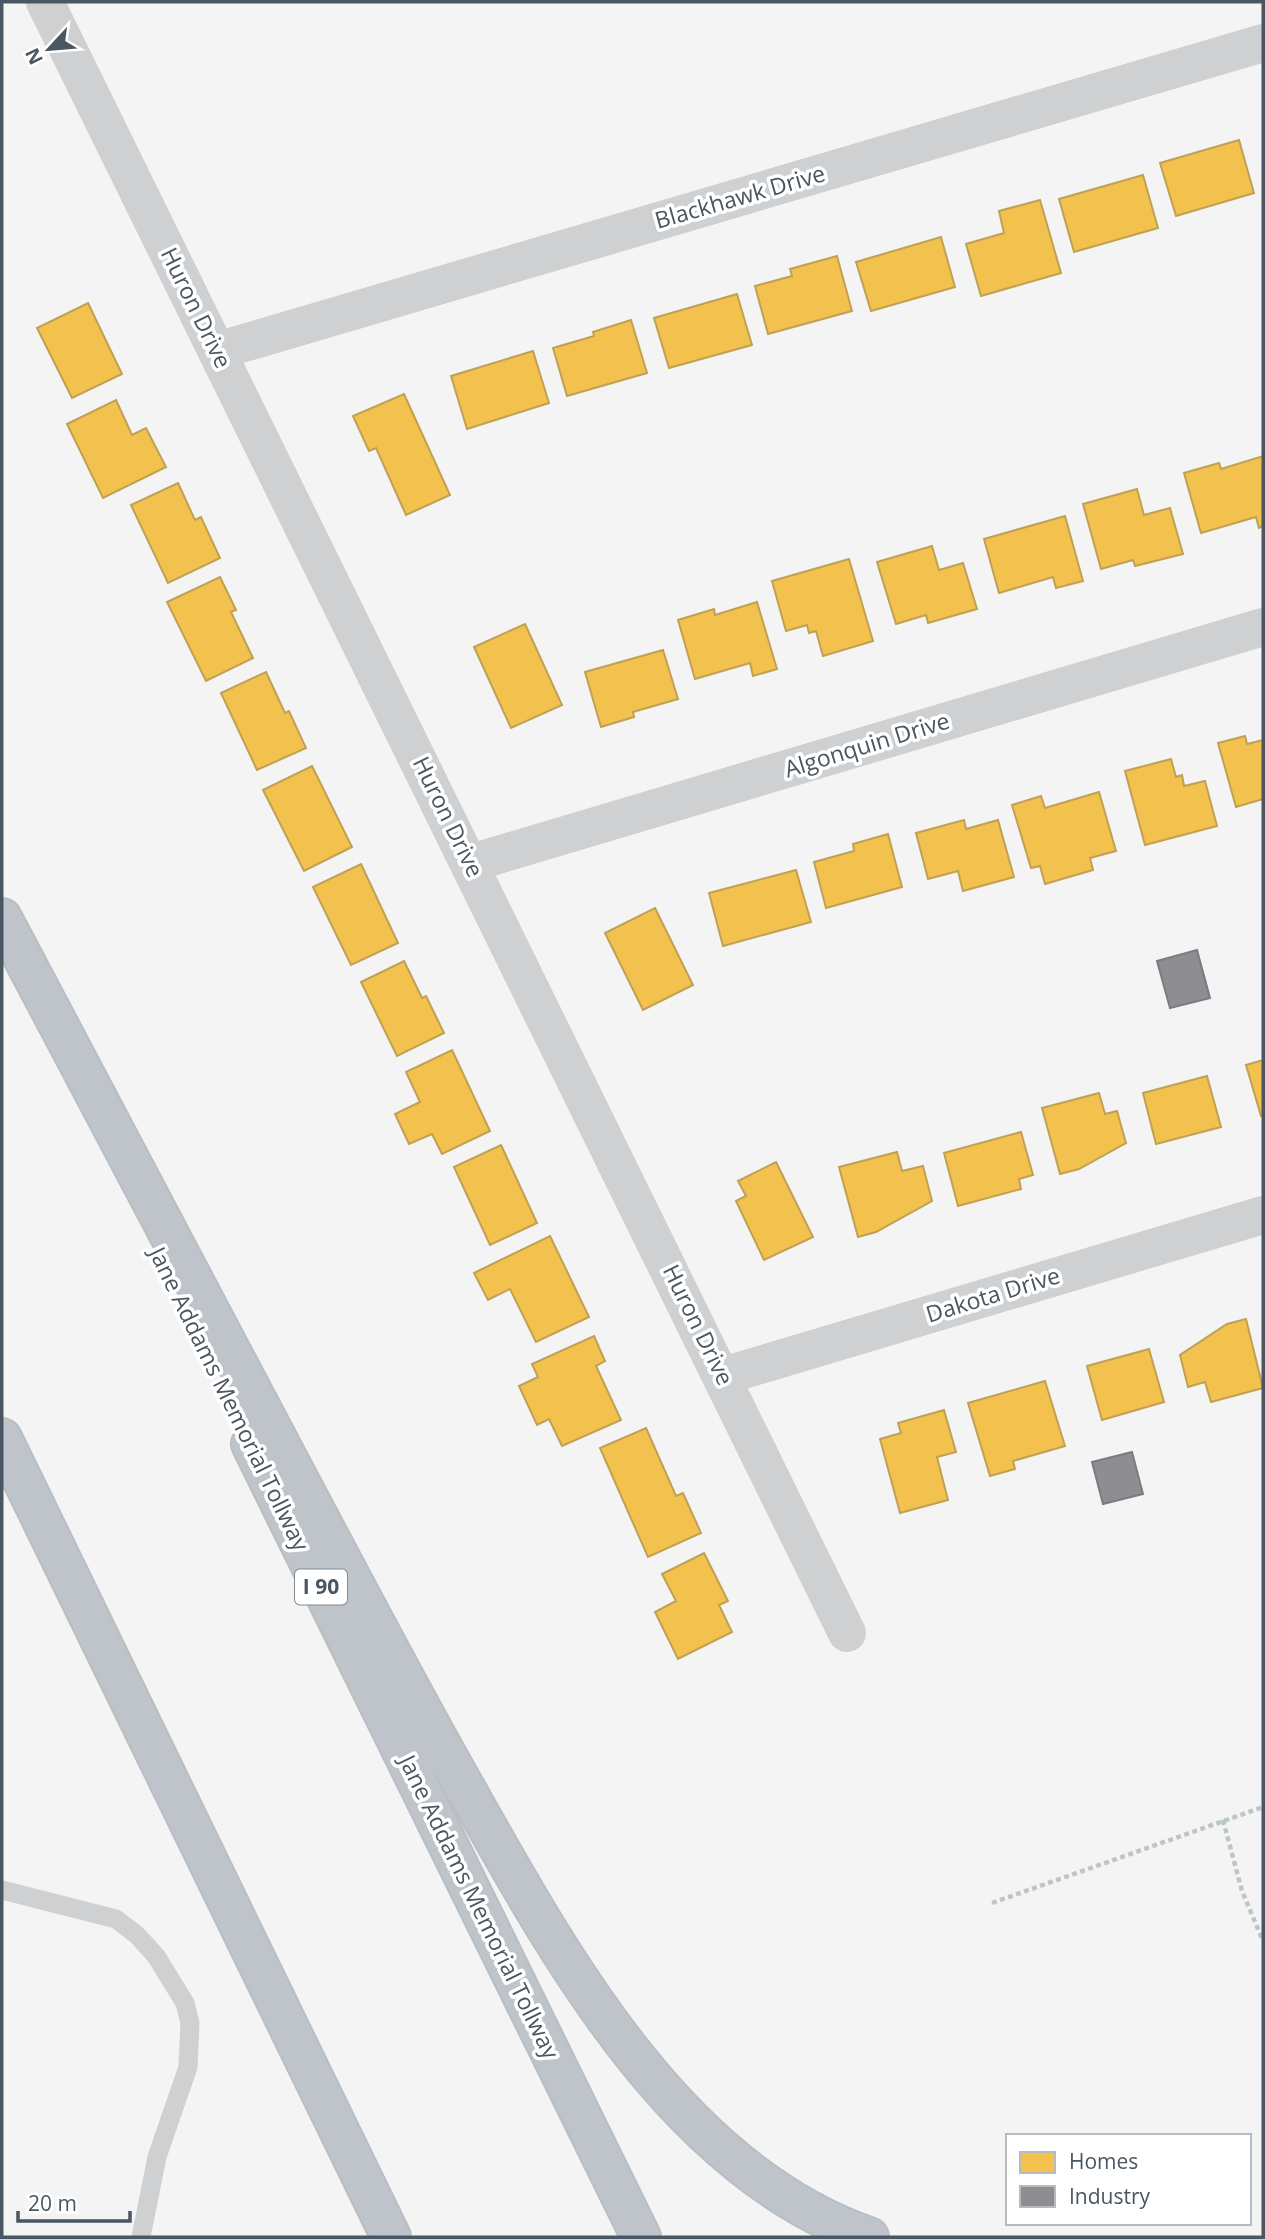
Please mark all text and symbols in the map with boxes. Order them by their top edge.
north arrow [14,14,84,84]
text: N [19,44,49,69]
street label: Blackhawk Drive [651,156,829,236]
street label: Huron Drive [154,242,240,373]
street label: Algonquin Drive [780,704,953,784]
street label: Huron Drive [406,751,492,882]
street label: Jane Addams Memorial Tollway [141,1239,318,1556]
street label: Dakota Drive [922,1258,1064,1330]
street label: Huron Drive [656,1259,742,1390]
road number: I 90 [295,1570,347,1604]
street label: Jane Addams Memorial Tollway [391,1747,568,2064]
legend [1006,2134,1251,2225]
text: Homes [1069,2147,1138,2175]
scale bar [18,2180,130,2224]
text: Industry [1069,2182,1151,2210]
text: 20 m [28,2189,77,2217]

